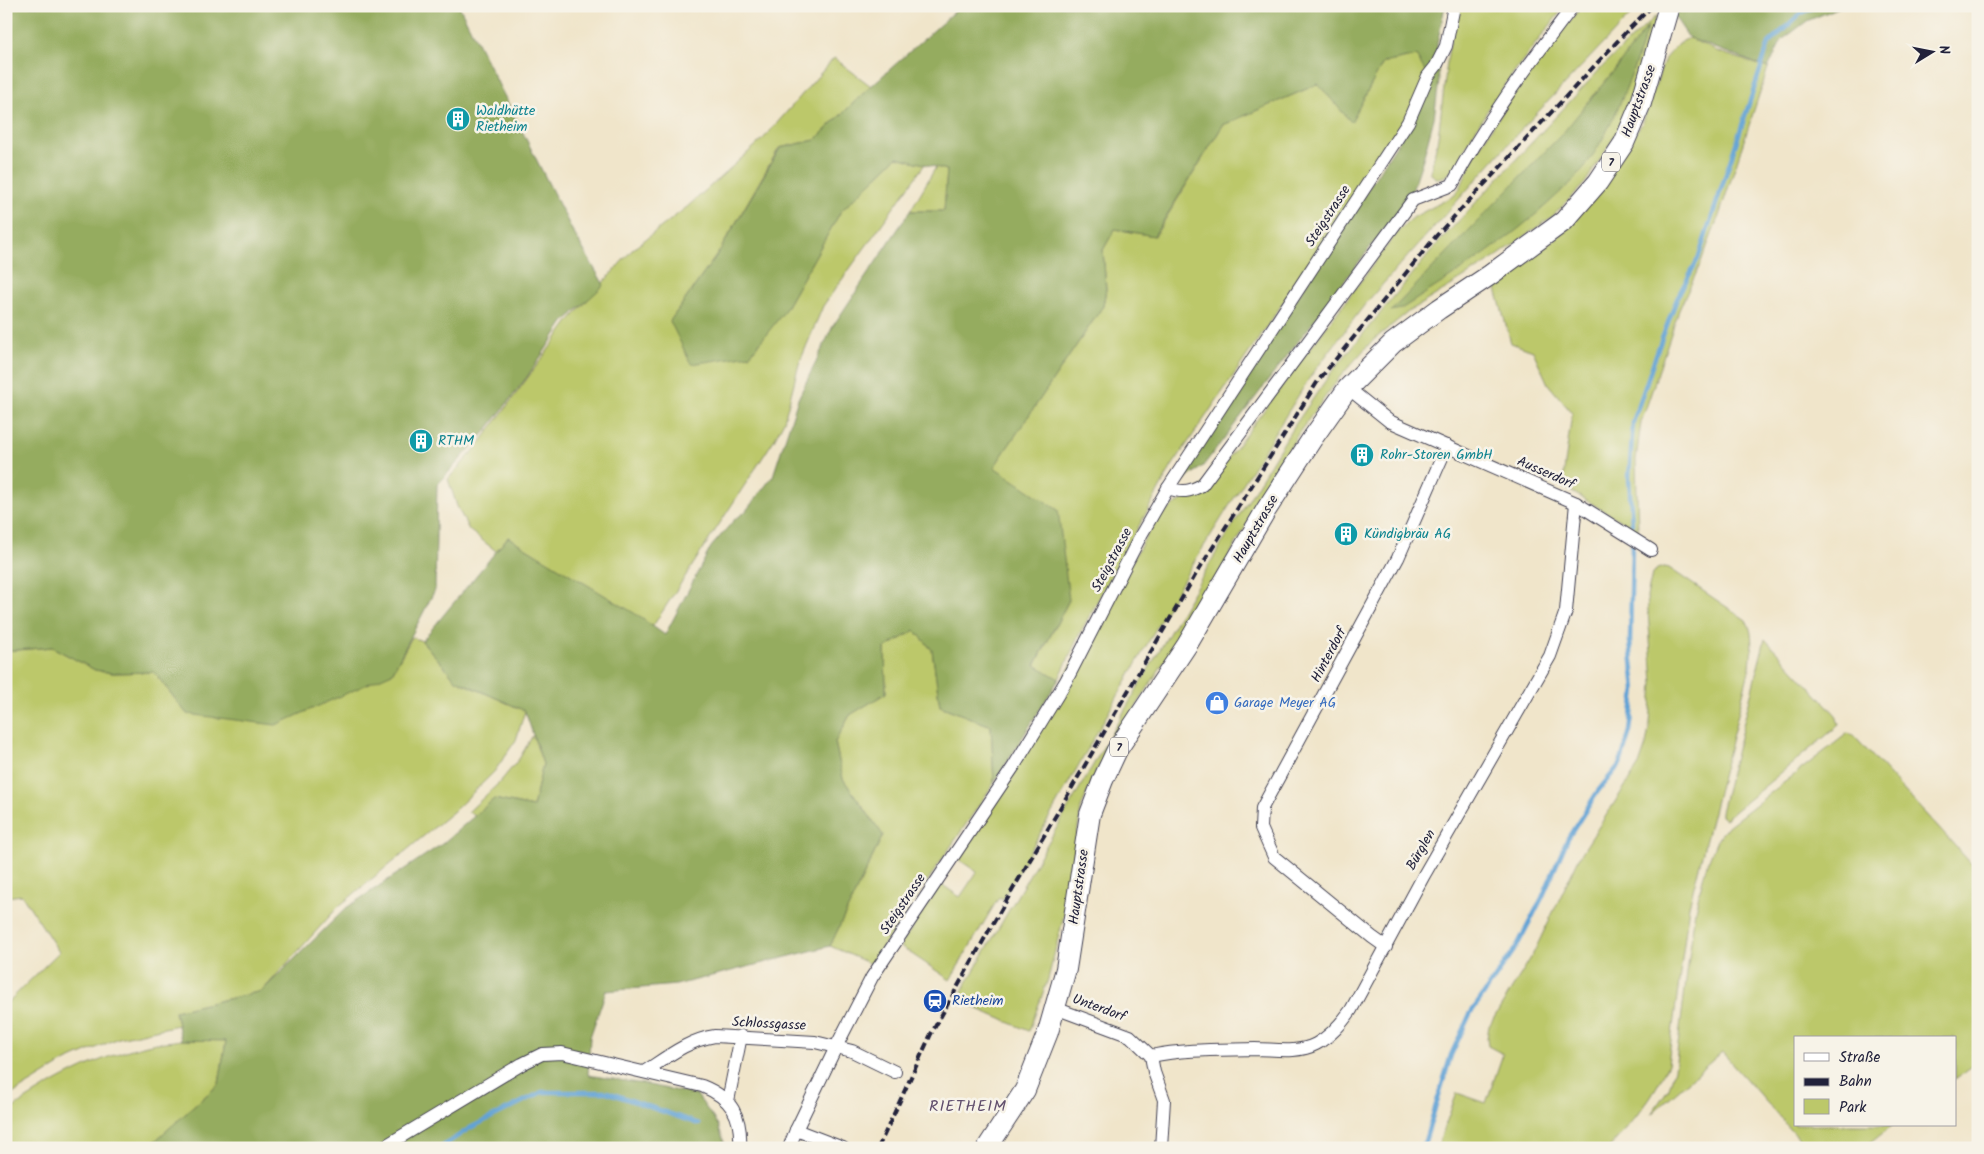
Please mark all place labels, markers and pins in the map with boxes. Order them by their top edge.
place label: Waldhütte Rietheim [476,100,536,138]
building icon: Waldhütte Rietheim [445,106,471,132]
building icon: RTHM [408,428,434,454]
place label: RTHM [438,430,474,452]
building icon: Rohr-Storen GmbH [1349,442,1375,468]
place label: Rohr-Storen GmbH [1380,444,1493,466]
building icon: Kündigbräu AG [1333,521,1359,547]
place label: Kündigbräu AG [1364,523,1451,545]
shop icon: Garage Meyer AG [1204,690,1230,716]
place label: Garage Meyer AG [1234,692,1336,714]
station icon: Rietheim [922,988,948,1014]
place label: Rietheim [952,990,1004,1012]

